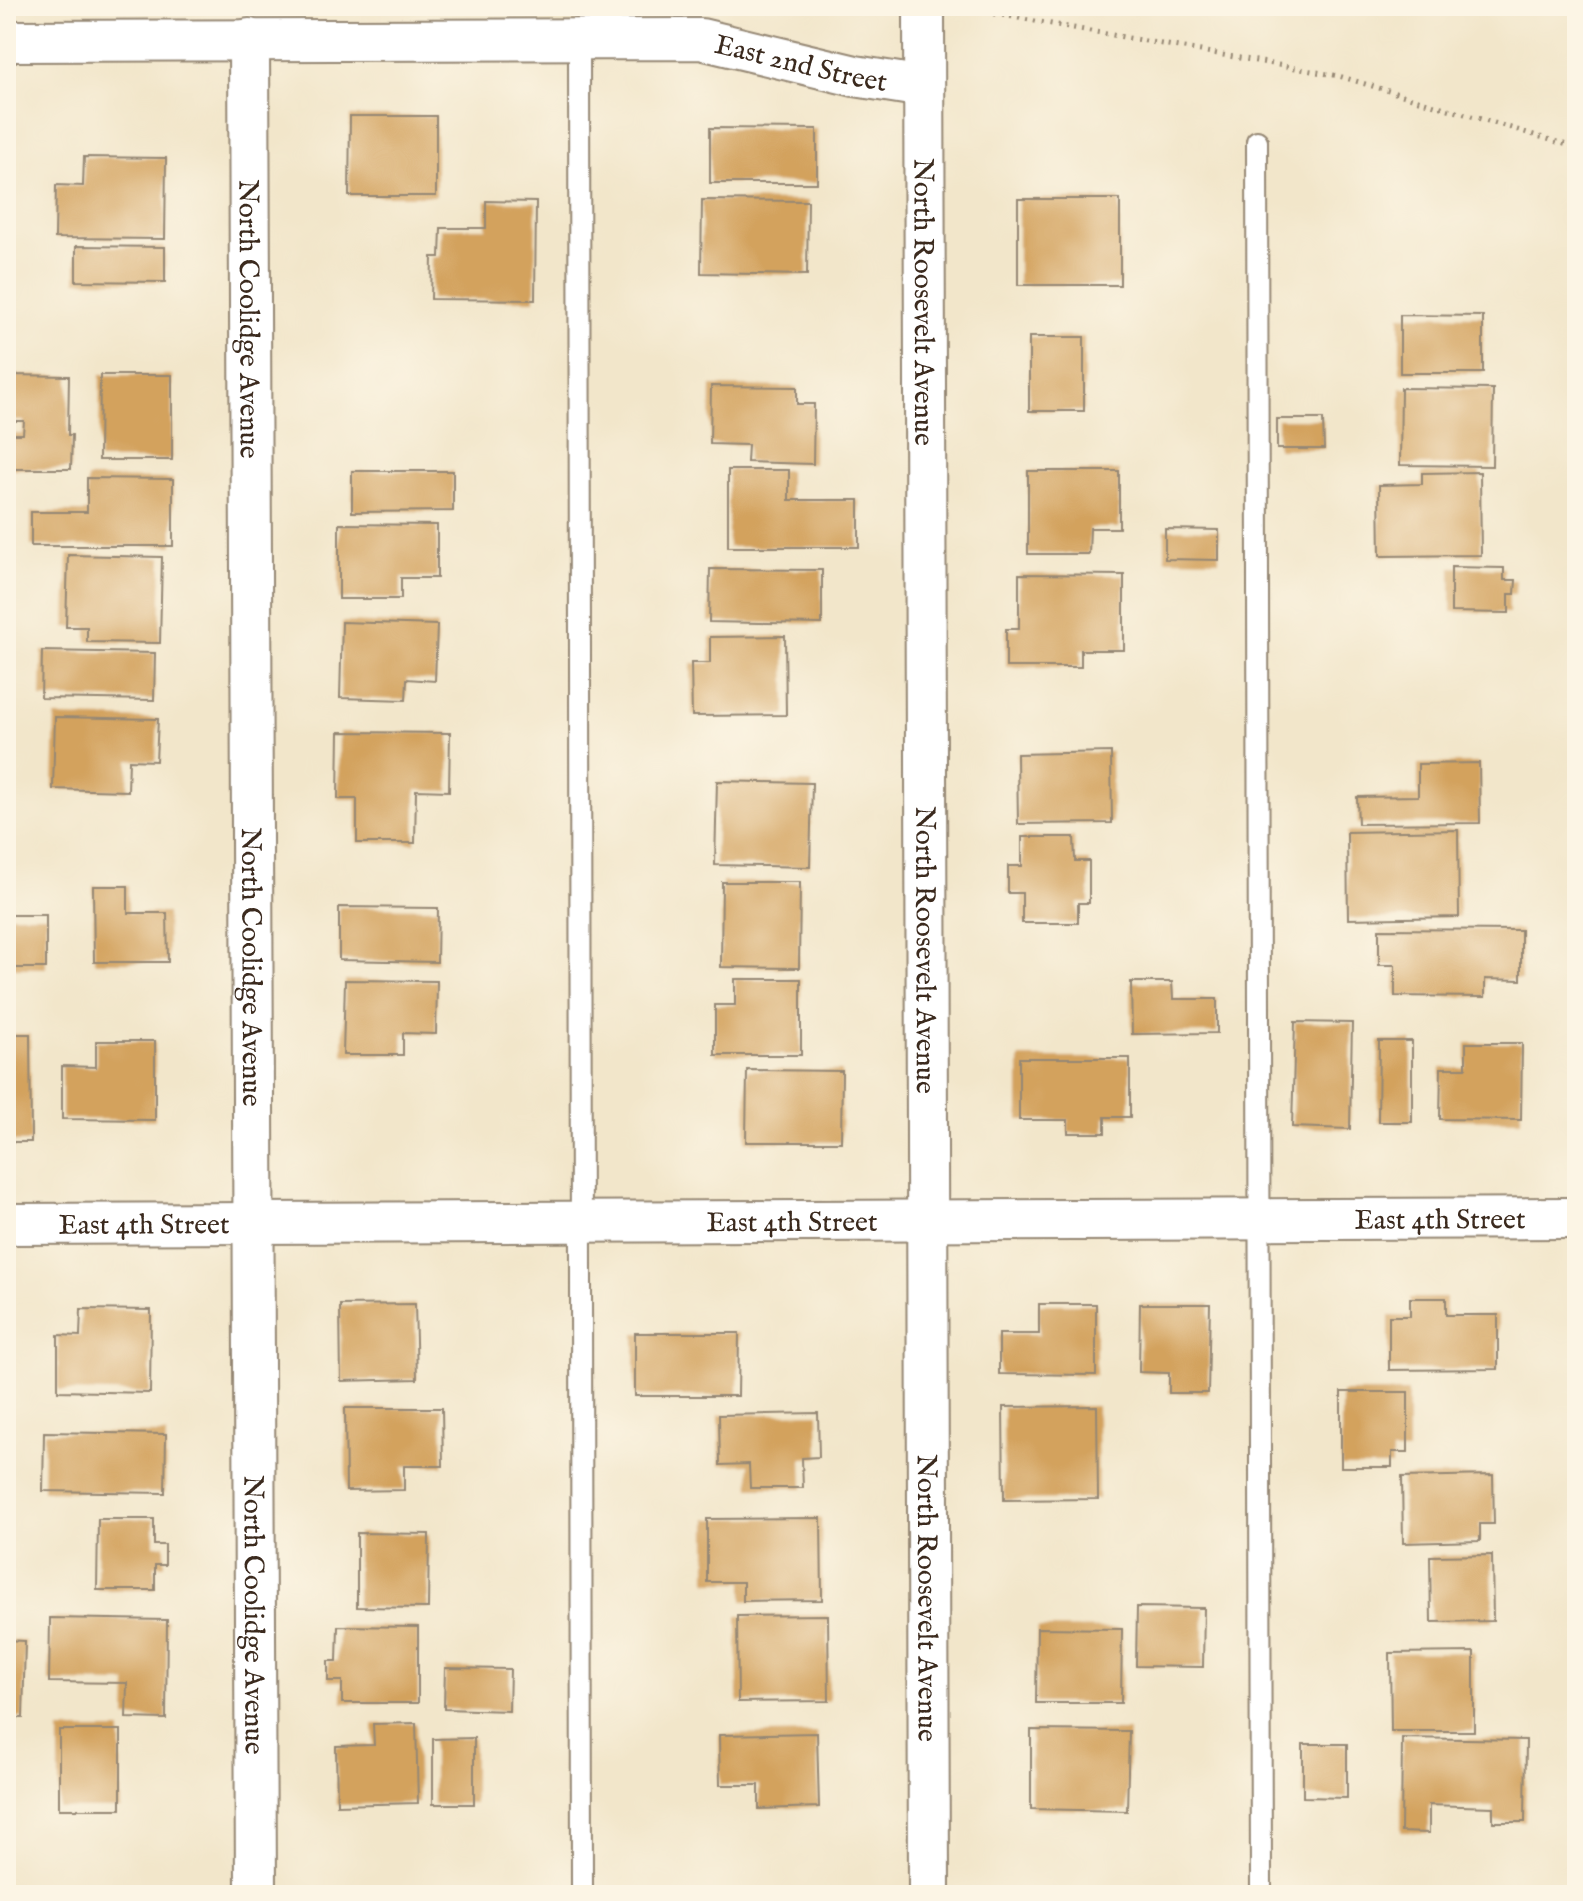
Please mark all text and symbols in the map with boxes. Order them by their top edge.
street label: East 2nd Street [711,28,890,101]
street label: North Roosevelt Avenue [904,158,940,446]
street label: North Coolidge Avenue [230,179,266,459]
street label: North Roosevelt Avenue [906,806,942,1094]
street label: North Coolidge Avenue [232,827,268,1107]
street label: East 4th Street [1354,1203,1526,1239]
street label: East 4th Street [706,1206,878,1241]
street label: East 4th Street [58,1208,230,1244]
street label: North Roosevelt Avenue [908,1454,944,1742]
street label: North Coolidge Avenue [234,1475,270,1755]

